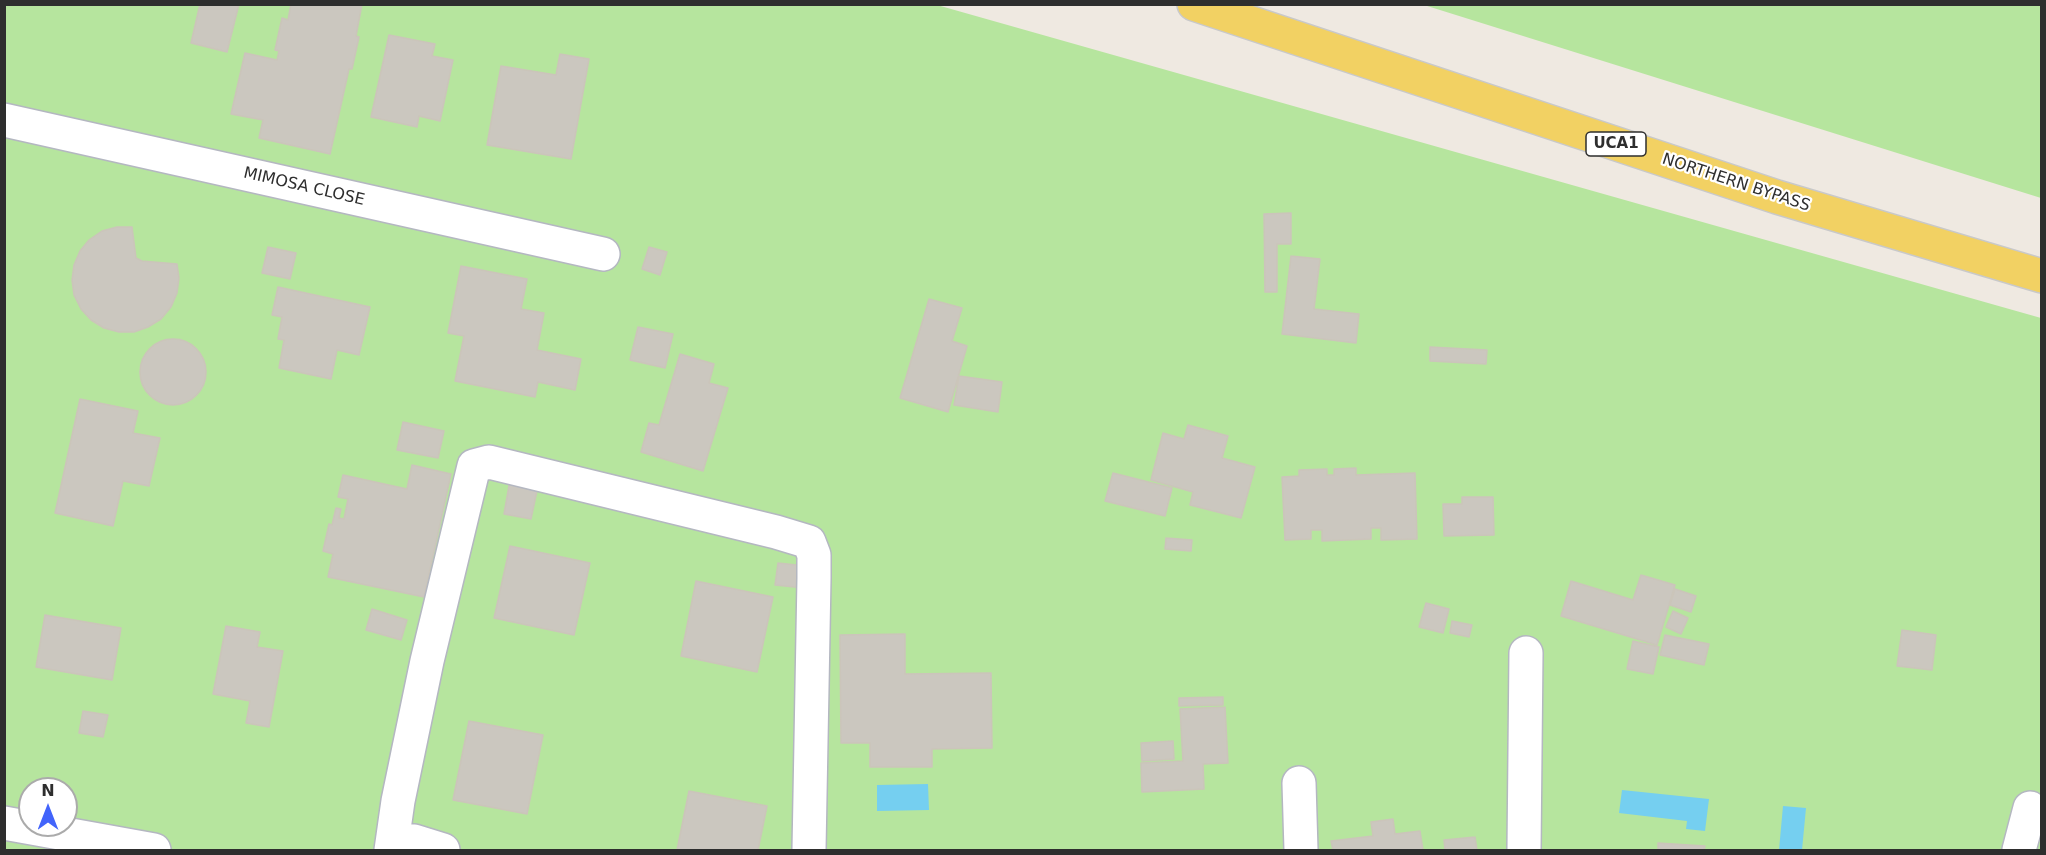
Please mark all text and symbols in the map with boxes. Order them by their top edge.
road number: UCA1 [1586,132,1646,156]
street label: NORTHERN BYPASS [1660,150,1812,216]
street label: MIMOSA CLOSE [242,164,366,210]
north arrow [18,777,78,837]
text: N [41,781,55,800]

